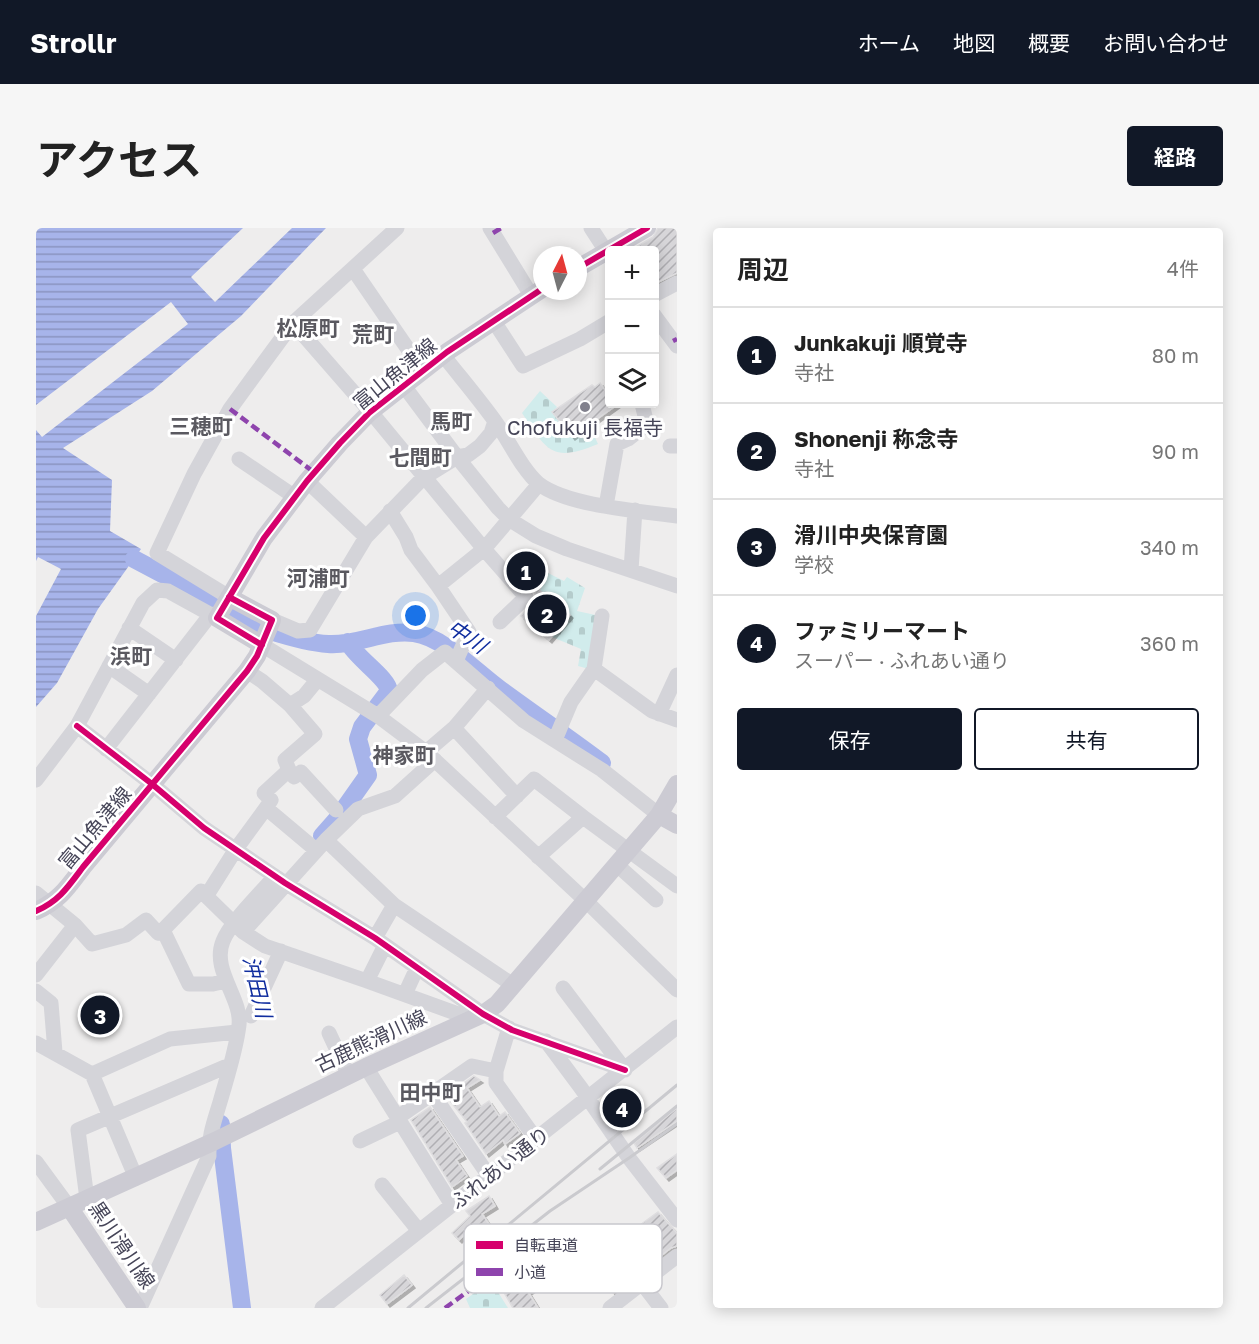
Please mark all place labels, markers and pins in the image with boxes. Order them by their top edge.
marker: Chofukuji 長福寺 [578,400,592,414]
place label: Chofukuji 長福寺 [507,415,663,439]
pin: 1 [506,548,546,594]
pin: 2 [528,592,566,636]
pin: 3 [80,992,120,1038]
pin: 4 [602,1086,642,1130]

